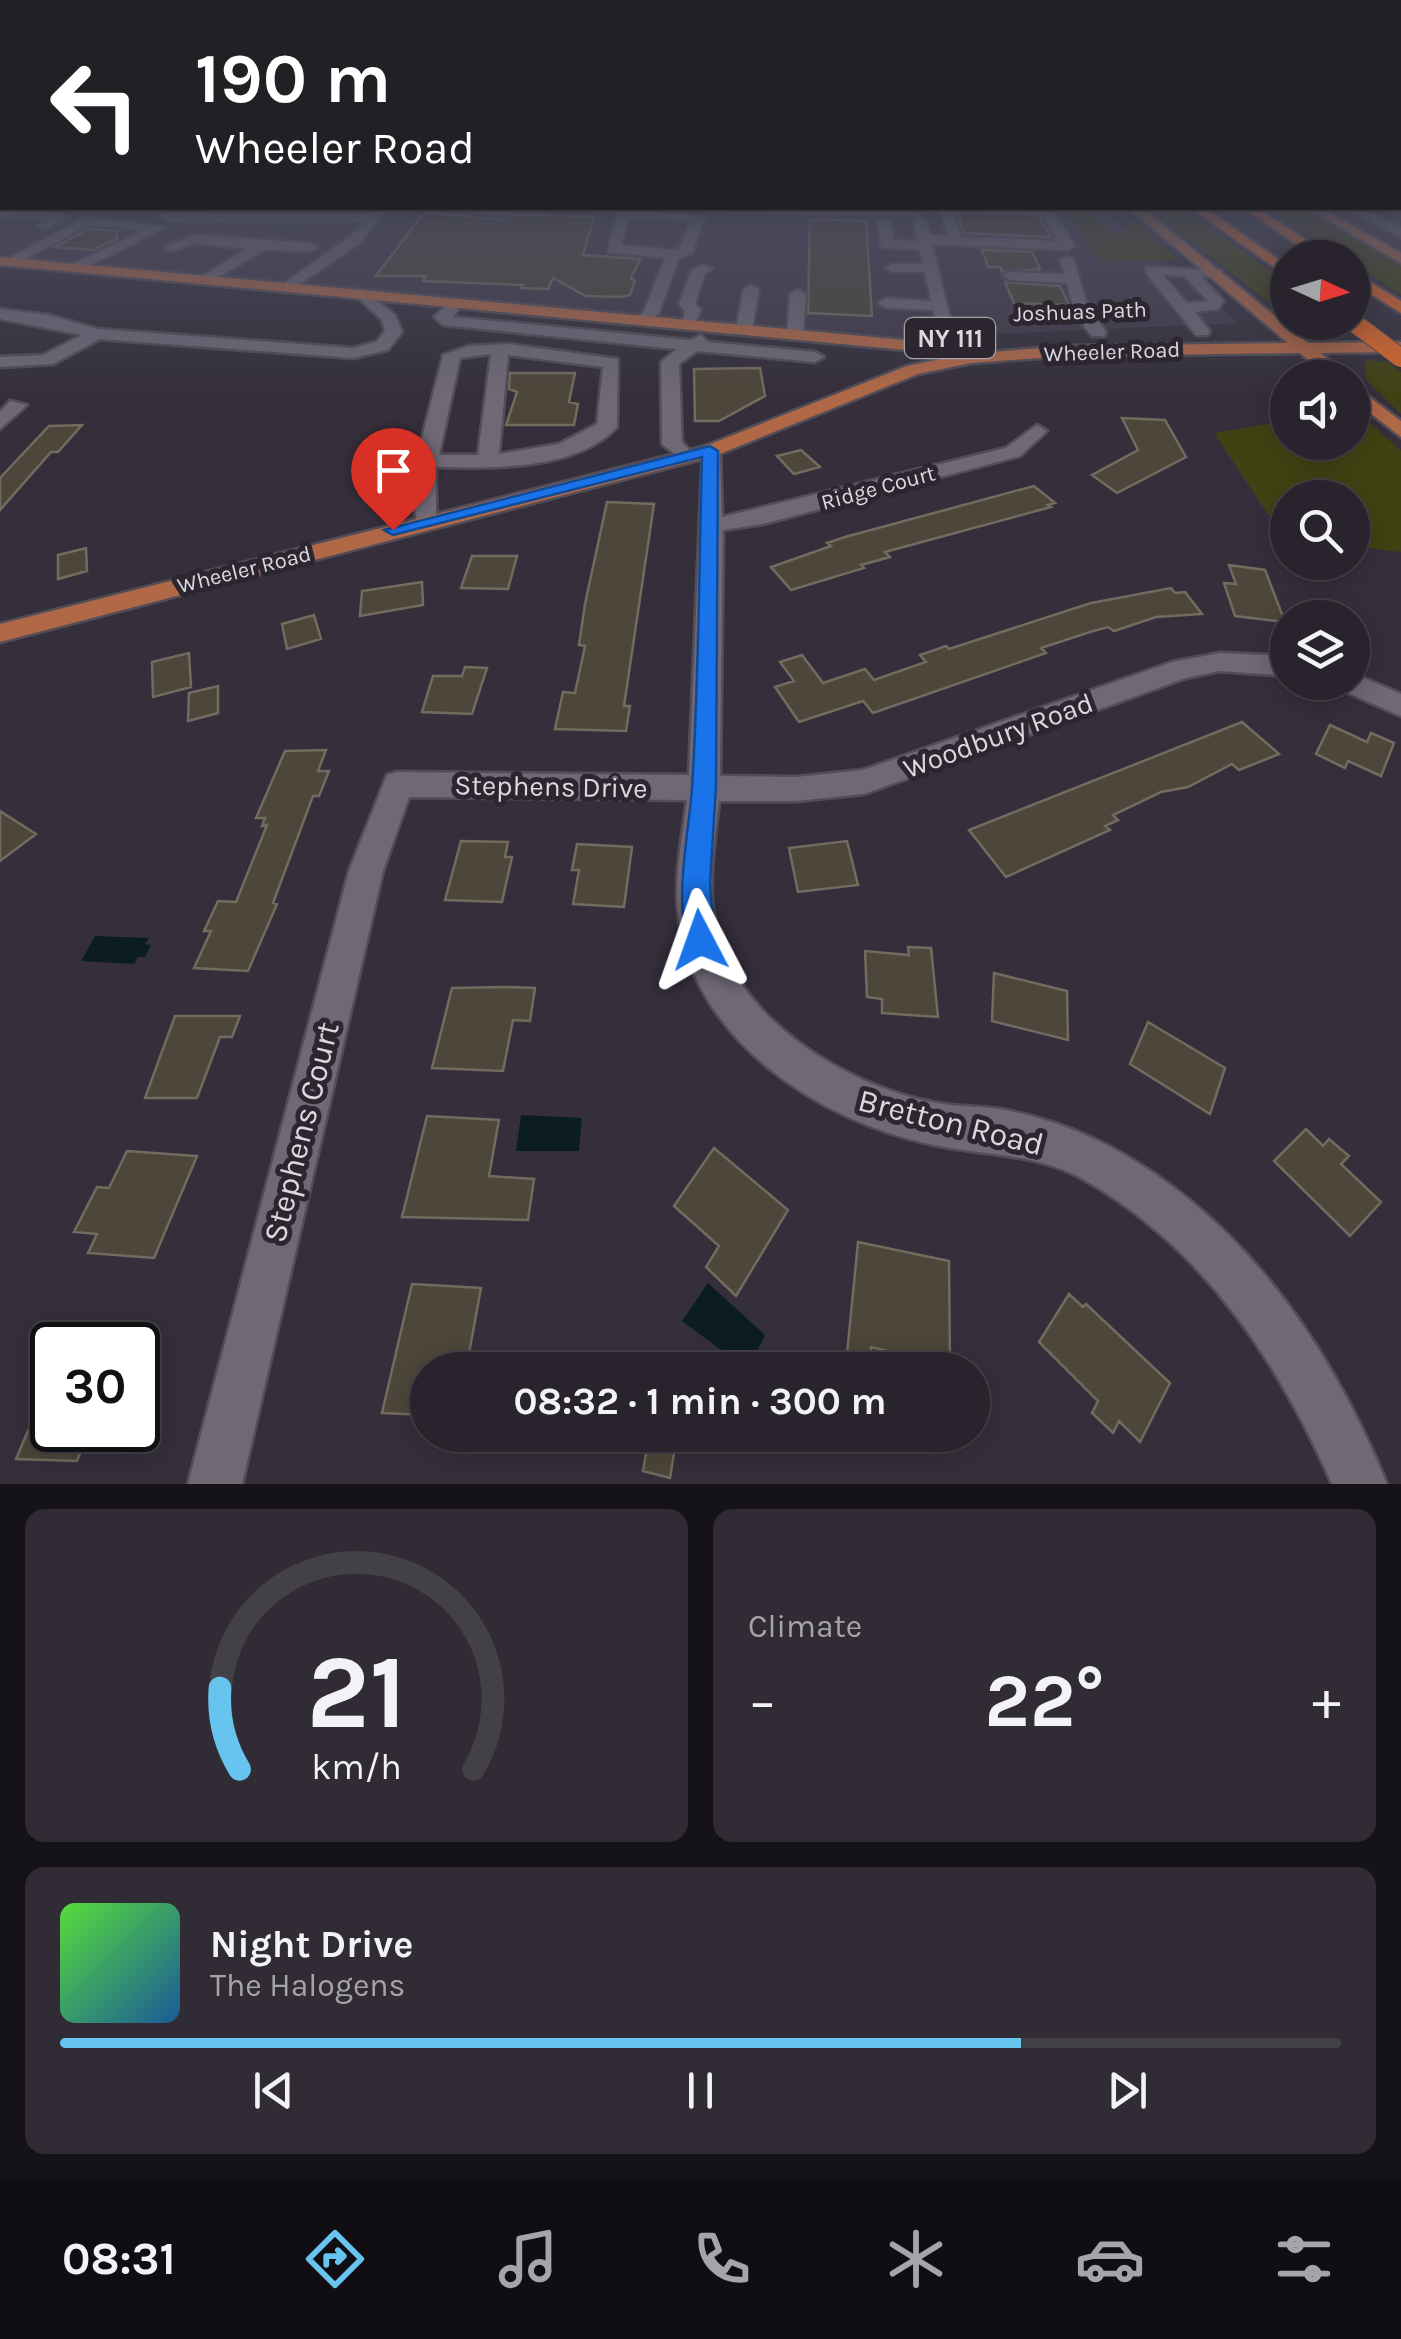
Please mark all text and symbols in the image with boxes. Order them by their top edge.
text: 190 m [195,38,391,120]
icon: left [30,40,160,170]
text: Wheeler Road [195,122,475,174]
north arrow [1270,240,1370,340]
map controls [1270,240,1370,700]
street label: Joshuas Path [1013,297,1147,327]
road number: NY 111 [905,318,995,358]
street label: Wheeler Road [1043,337,1181,367]
button: sound [1270,360,1370,460]
pin [351,428,436,531]
icon: arrive [366,443,421,498]
street label: Ridge Court [818,460,938,516]
button: search [1270,480,1370,580]
street label: Wheeler Road [175,541,314,599]
button: layers [1270,600,1370,700]
street label: Woodbury Road [899,686,1097,785]
street label: Stephens Drive [454,768,648,805]
position arrow [648,888,752,992]
street label: Stephens Court [256,1018,347,1246]
street label: Bretton Road [854,1082,1048,1163]
speed limit sign: 30 [30,1322,160,1452]
text: 08:32 · 1 min · 300 m [513,1379,887,1424]
text: Climate [748,1608,862,1645]
text: 21 [307,1632,407,1753]
text: 22° [985,1657,1104,1745]
text: − [748,1669,777,1733]
text: + [1312,1669,1341,1733]
text: km/h [311,1746,402,1788]
text: Night Drive [210,1922,413,1967]
text: The Halogens [210,1967,405,2004]
icon: previous [246,2063,301,2118]
icon: pause [673,2063,728,2118]
icon: next [1100,2063,1155,2118]
icon: directions [300,2224,370,2294]
icon: music [493,2224,563,2294]
icon: phone [687,2224,757,2294]
icon: climate [881,2224,951,2294]
icon: car [1075,2224,1145,2294]
icon: filters [1269,2224,1339,2294]
text: 08:31 [62,2233,176,2285]

